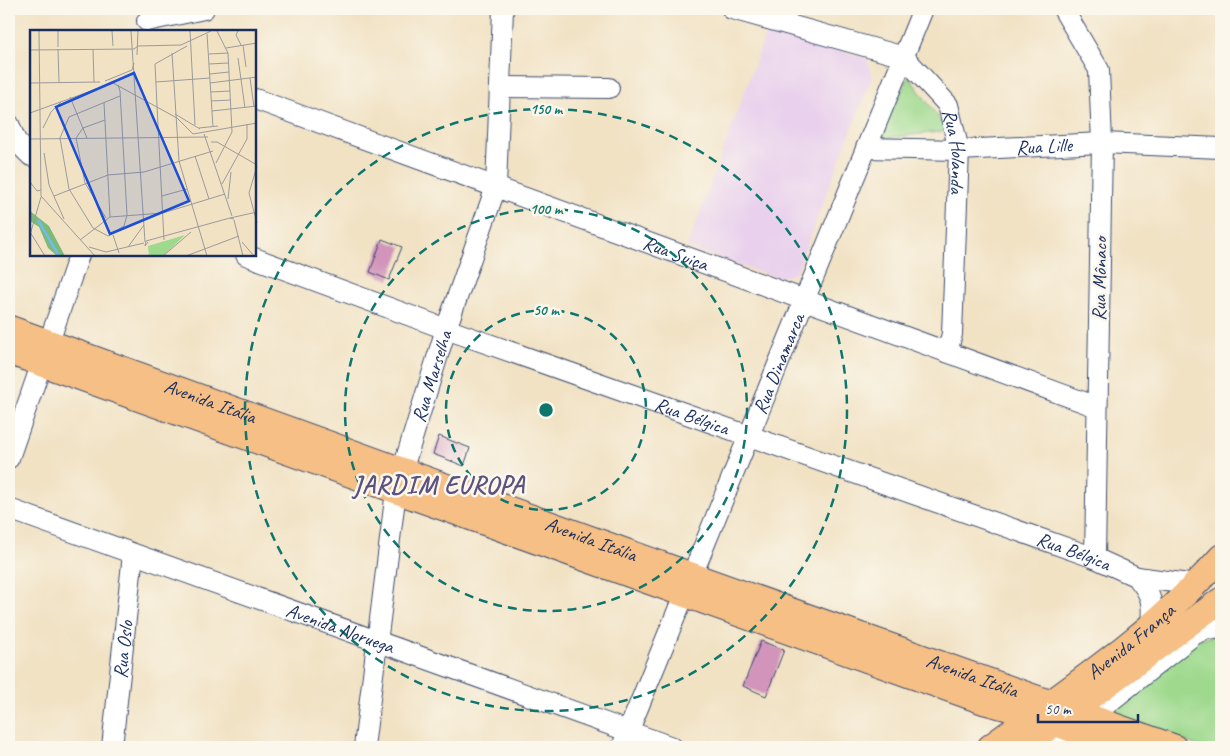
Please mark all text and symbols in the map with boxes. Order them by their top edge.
inset map [30,30,256,256]
text: 150 m [530,100,564,119]
street label: Rua Holanda [936,106,971,196]
street label: Rua Lille [1015,132,1074,160]
text: 100 m [530,200,564,219]
street label: Rua Suiça [640,230,713,277]
street label: Rua Mônaco [1086,235,1113,321]
text: 50 m [533,301,560,320]
street label: Rua Dinamarca [747,308,811,418]
street label: Rua Marselha [406,326,458,425]
street label: Avenida Itália [161,373,261,430]
street label: Rua Bélgica [651,392,734,441]
centre of rings [537,401,555,419]
district label: JARDIM EUROPA [351,469,526,501]
street label: Avenida Itália [542,511,642,568]
street label: Rua Bélgica [1033,526,1116,577]
street label: Avenida França [1082,597,1181,685]
street label: Avenida Noruega [283,598,399,660]
street label: Rua Oslo [108,619,139,680]
street label: Avenida Itália [923,648,1023,704]
scale bar [1038,691,1138,723]
text: 50 m [1045,700,1072,719]

